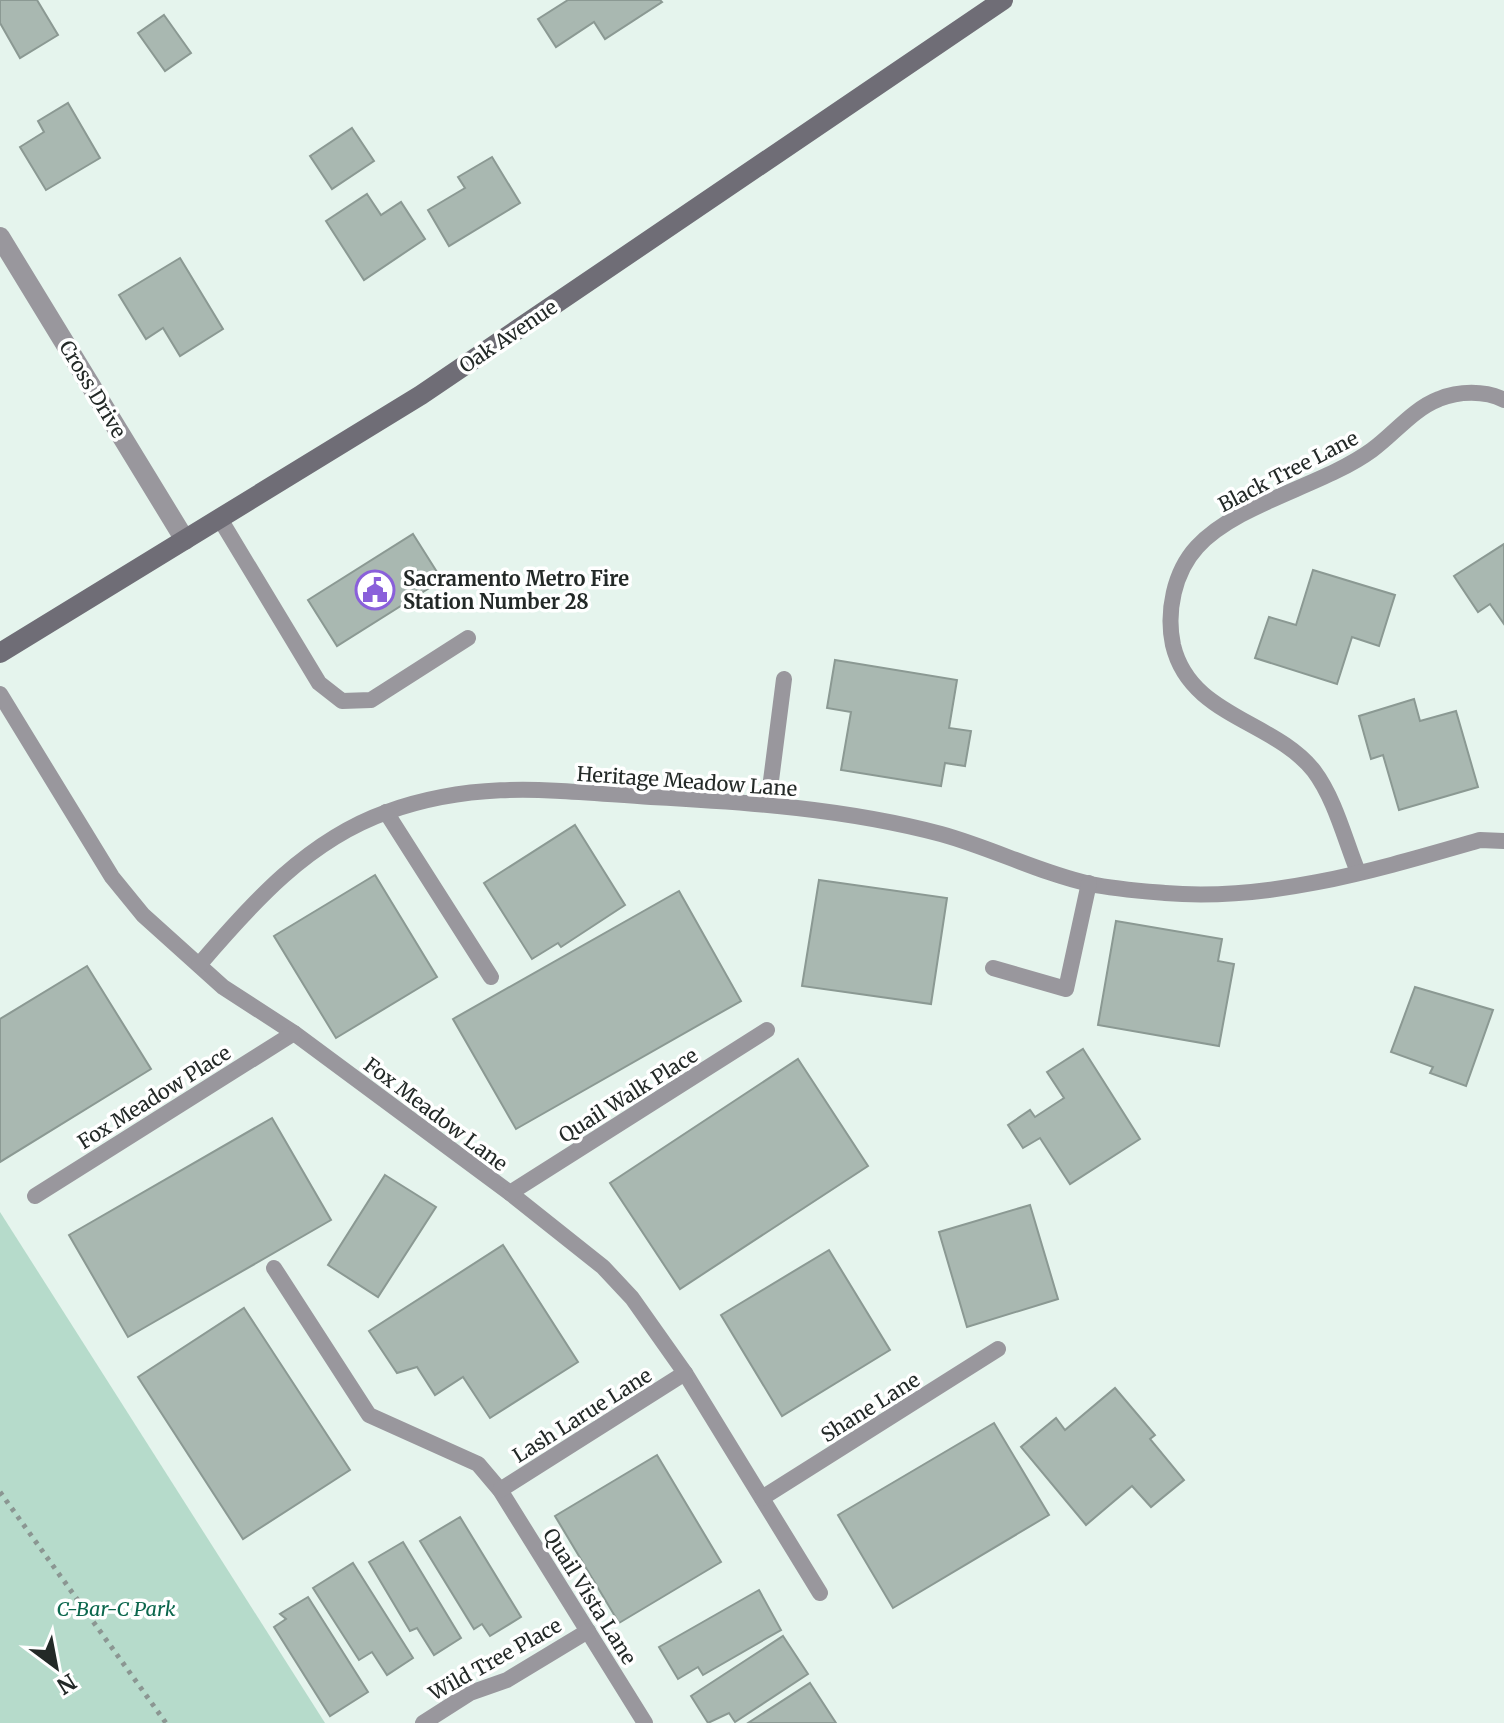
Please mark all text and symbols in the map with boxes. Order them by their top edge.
street label: Oak Avenue [454,294,562,378]
street label: Cross Drive [54,336,132,442]
street label: Black Tree Lane [1214,425,1362,517]
place label: Sacramento Metro Fire Station Number 28 [403,566,629,614]
public building icon: Sacramento Metro Fire Station Number 28 [354,569,396,611]
street label: Heritage Meadow Lane [576,761,798,801]
street label: Fox Meadow Place [73,1040,235,1154]
street label: Quail Walk Place [554,1042,702,1148]
street label: Fox Meadow Lane [359,1052,513,1176]
street label: Lash Larue Lane [508,1362,656,1468]
street label: Shane Lane [816,1367,924,1447]
street label: Quail Vista Lane [538,1523,642,1669]
park label: C-Bar-C Park [56,1596,176,1621]
street label: Wild Tree Place [424,1612,566,1706]
north arrow [16,1627,96,1707]
text: N [51,1667,81,1701]

